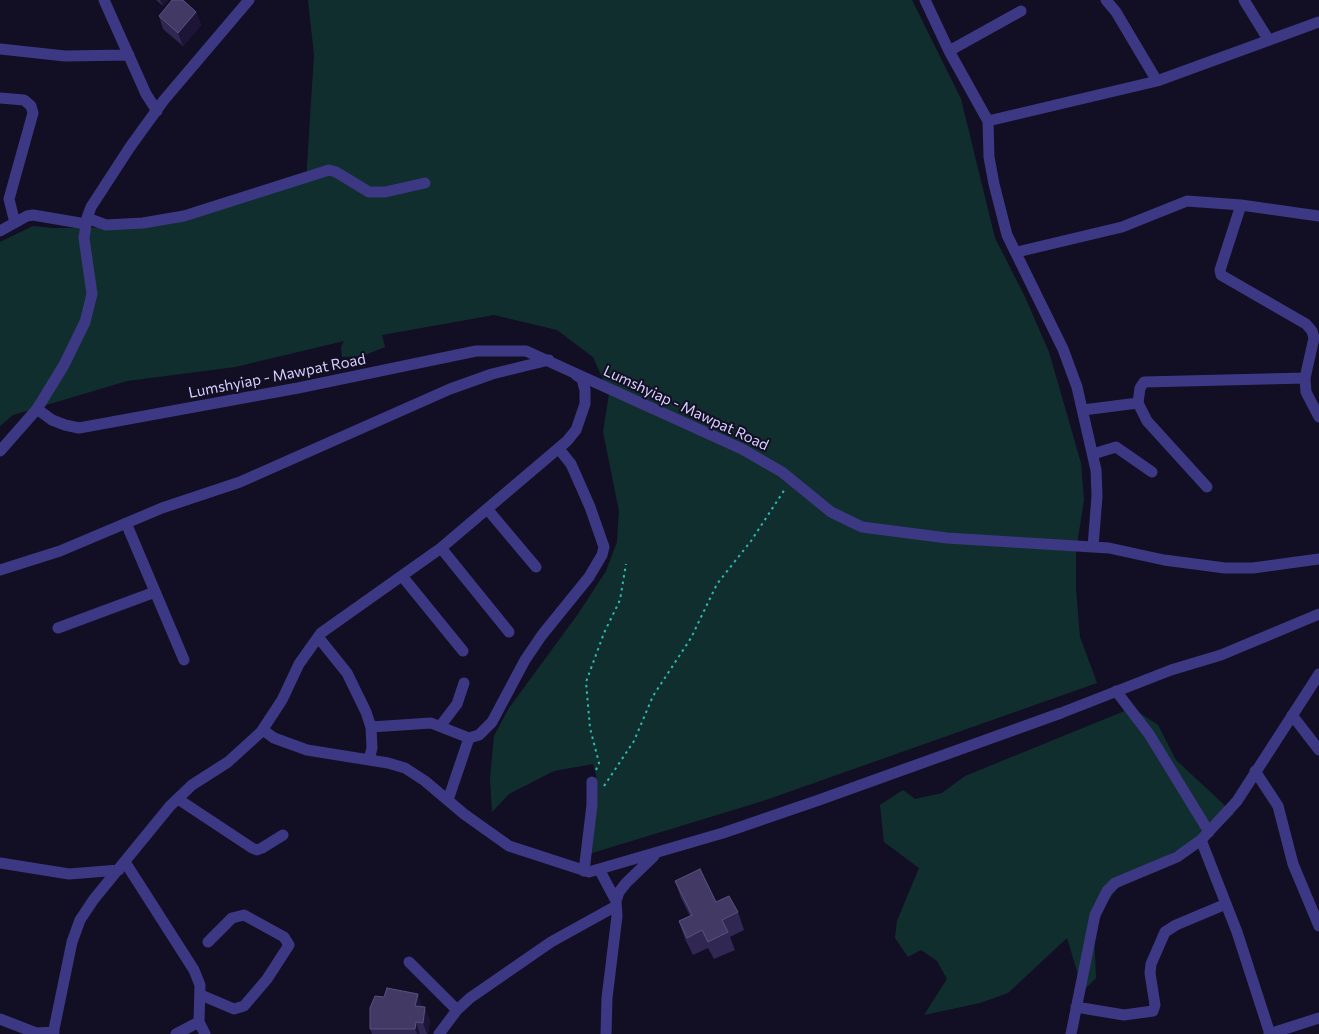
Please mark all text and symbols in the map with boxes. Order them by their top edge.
street label: Lumshyiap - Mawpat Road [187,350,367,402]
street label: Lumshyiap - Mawpat Road [600,362,772,454]

